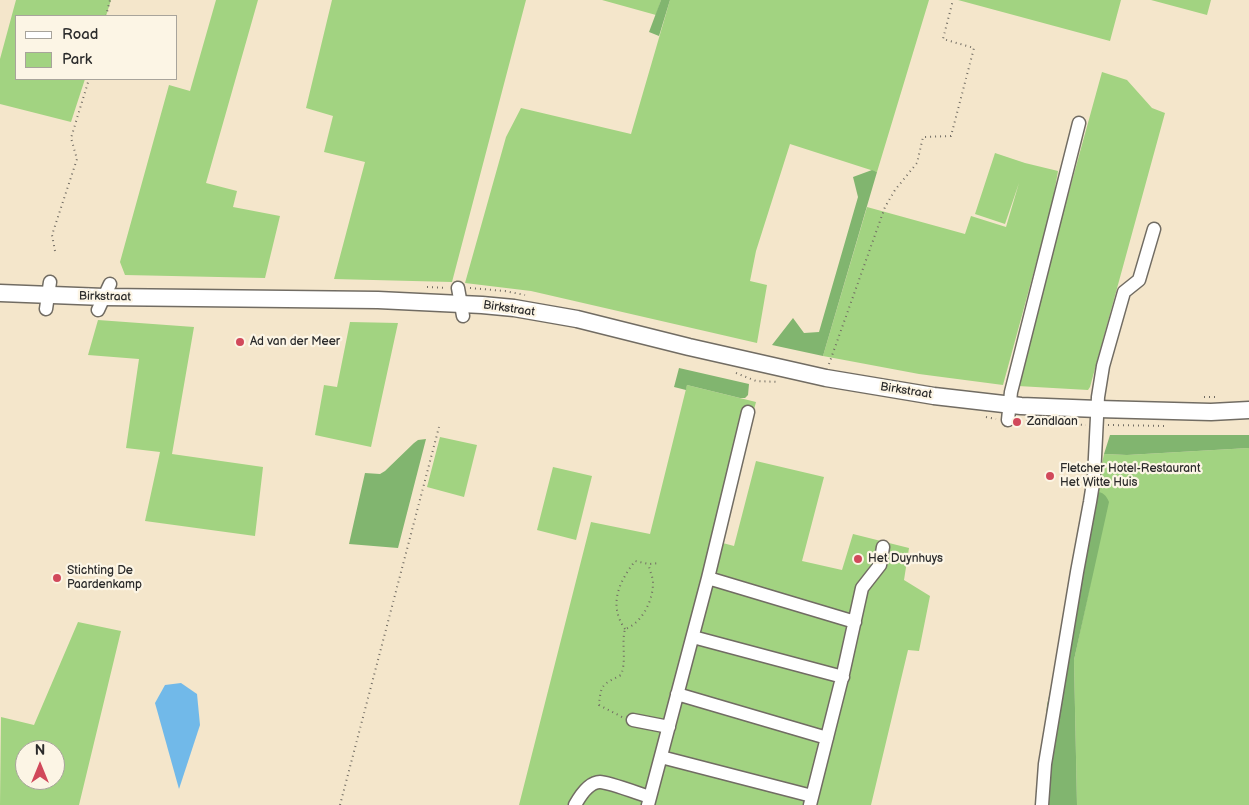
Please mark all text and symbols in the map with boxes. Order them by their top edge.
legend [15,15,178,80]
text: Road [62,25,98,44]
text: Park [62,50,92,69]
street label: Birkstraat [79,289,131,305]
street label: Birkstraat [482,298,536,320]
place label: Ad van der Meer [250,335,340,349]
marker: Ad van der Meer [234,336,246,348]
street label: Birkstraat [879,380,933,402]
place label: Zandlaan [1027,415,1078,429]
marker: Zandlaan [1011,416,1023,428]
place label: Fletcher Hotel-Restaurant Het Witte Huis [1060,462,1201,490]
marker: Fletcher Hotel-Restaurant Het Witte Huis [1044,470,1056,482]
place label: Het Duynhuys [868,552,943,566]
marker: Het Duynhuys [852,553,864,565]
place label: Stichting De Paardenkamp [67,564,142,592]
marker: Stichting De Paardenkamp [51,572,63,584]
north arrow [15,740,65,790]
text: N [35,742,45,759]

